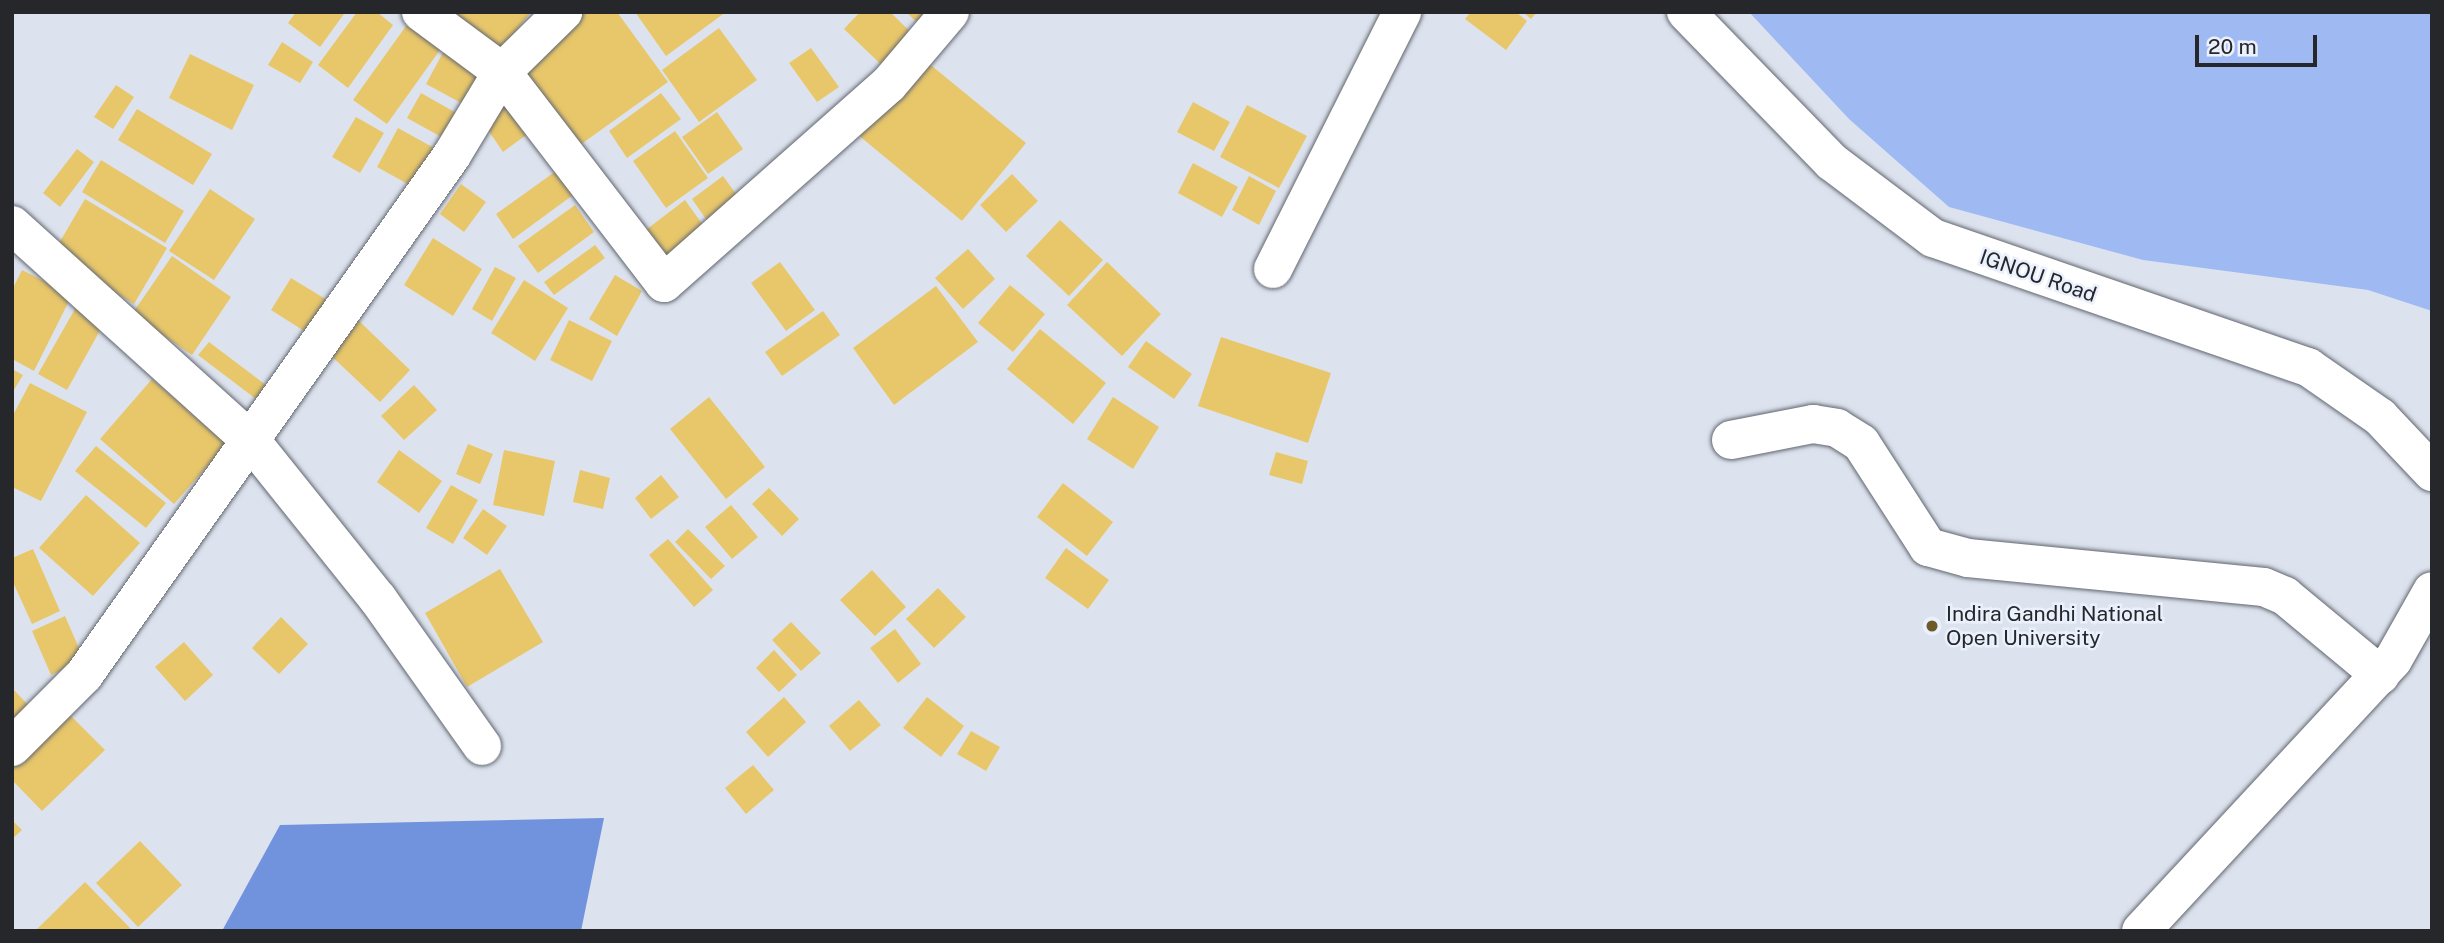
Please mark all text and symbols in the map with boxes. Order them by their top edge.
scale bar [2199,21,2322,65]
text: 20 m [2208,34,2257,59]
street label: IGNOU Road [1976,244,2100,308]
place label: Indira Gandhi National Open University [1946,601,2163,651]
marker: Indira Gandhi National Open University [1924,618,1940,634]

